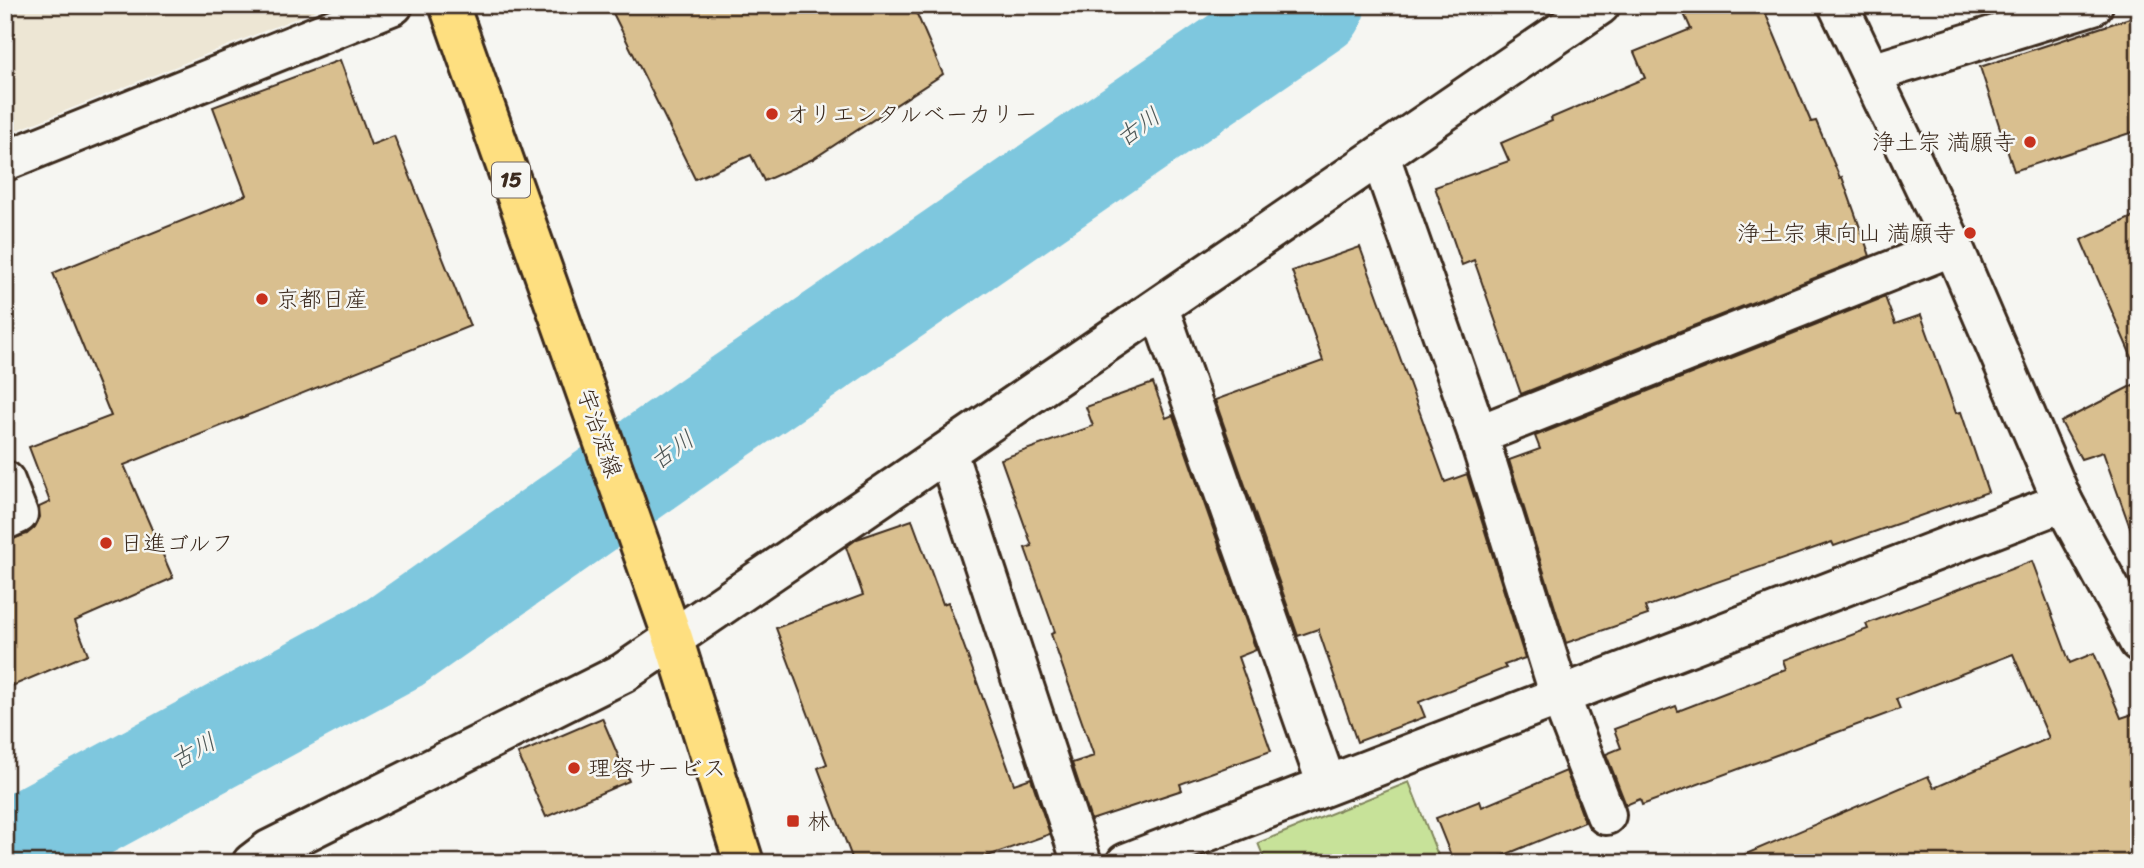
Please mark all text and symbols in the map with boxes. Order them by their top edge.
place label: オリエンタルベーカリー [786,94,1038,135]
water label: 古川 [1106,96,1170,158]
marker: オリエンタルベーカリー [764,106,780,122]
place label: 浄土宗 満願寺 [1872,122,2016,163]
marker: 浄土宗 満願寺 [2022,134,2038,150]
road number: 15 [492,162,530,198]
place label: 浄土宗 東向山 満願寺 [1737,213,1956,254]
marker: 浄土宗 東向山 満願寺 [1962,225,1978,241]
place label: 京都日産 [276,279,368,320]
marker: 京都日産 [254,291,270,307]
street label: 宇治淀線 [565,383,634,483]
water label: 古川 [640,419,704,481]
place label: 日進ゴルフ [120,523,234,564]
marker: 日進ゴルフ [98,535,114,551]
water label: 古川 [162,721,224,781]
place label: 理容サービス [588,748,726,789]
marker: 理容サービス [566,760,582,776]
place label: 林 [807,801,830,842]
marker: 林 [785,813,801,829]

